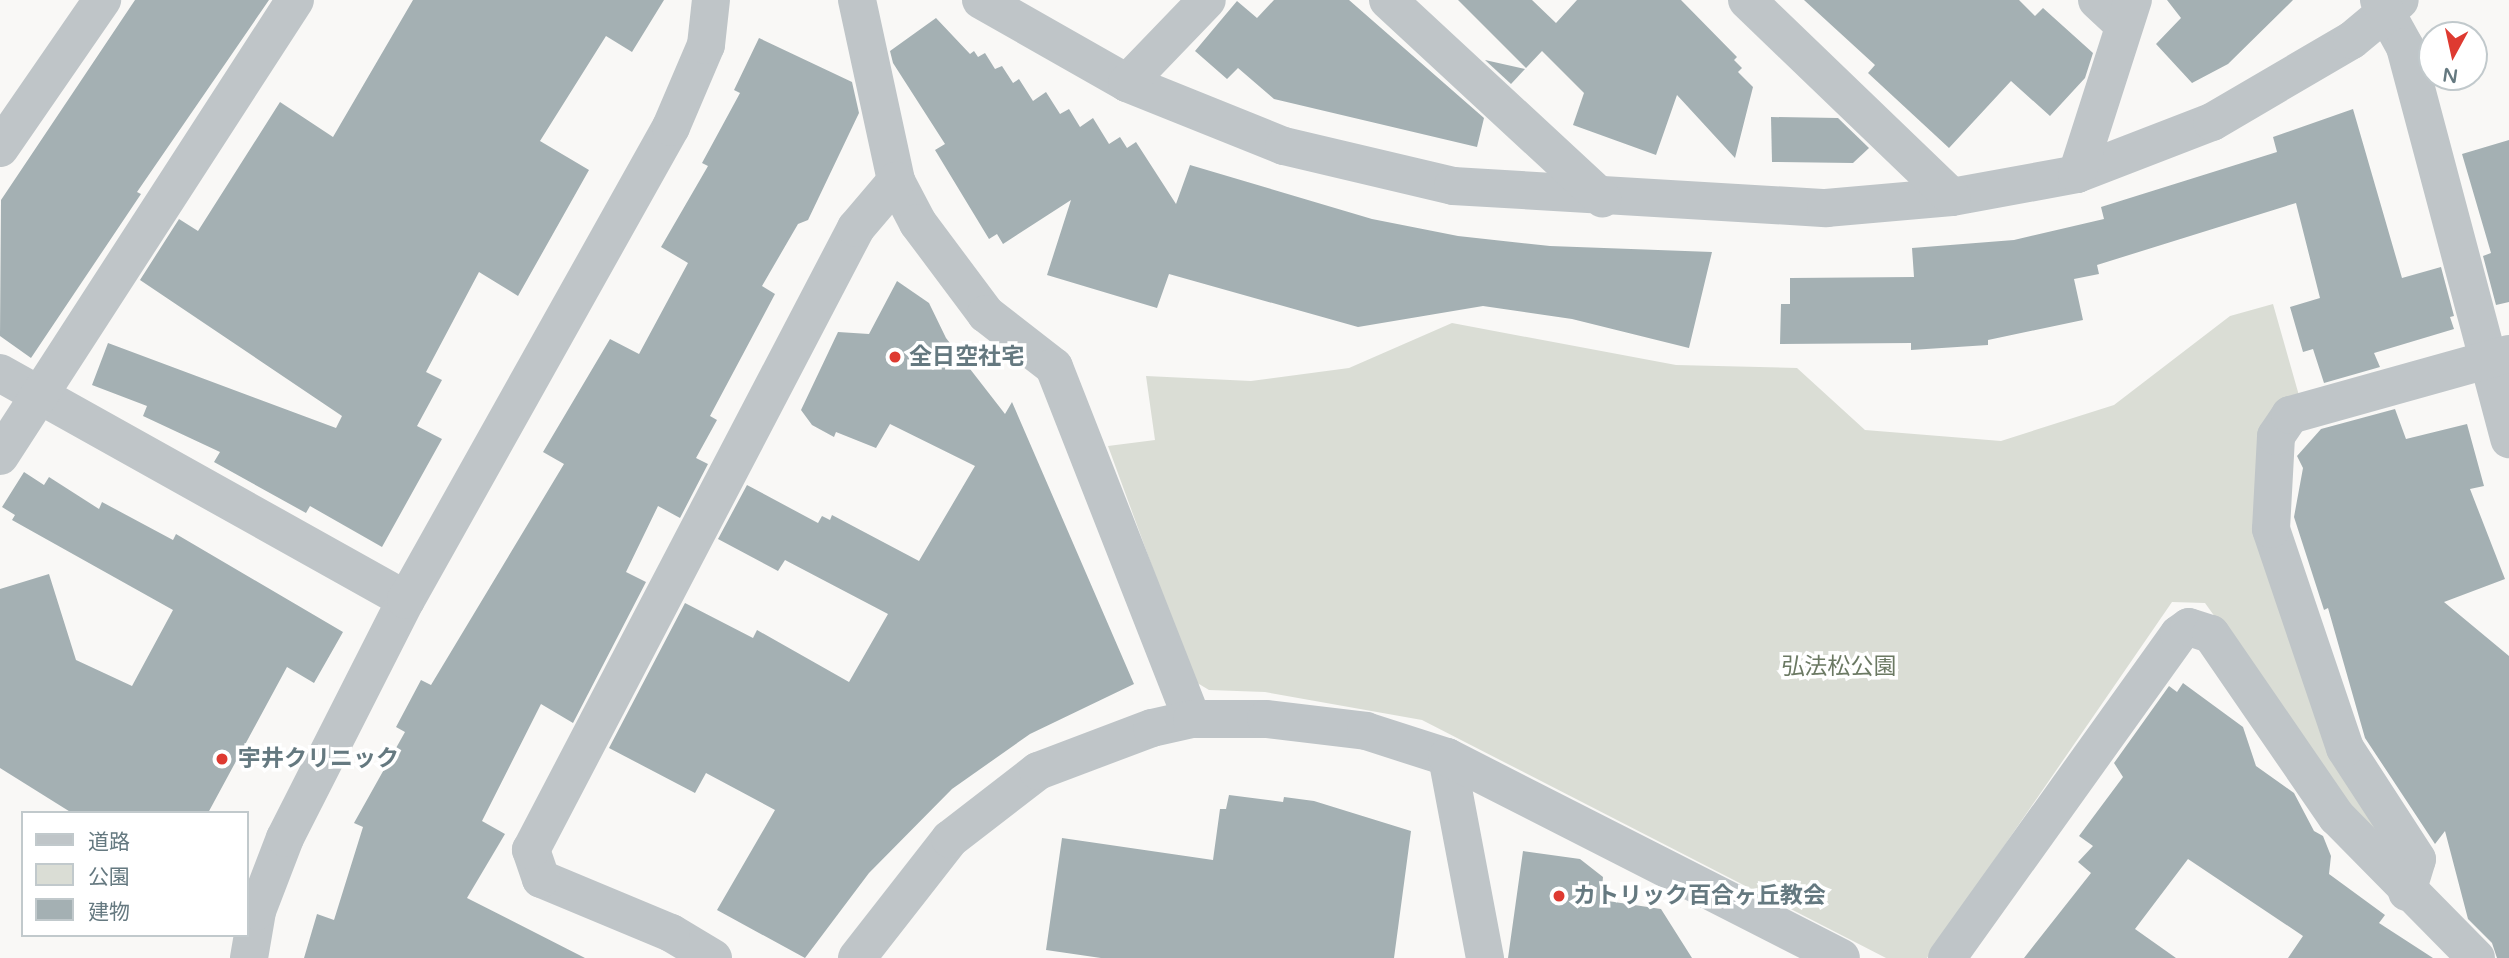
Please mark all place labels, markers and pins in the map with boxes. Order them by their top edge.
place label: 全日空社宅 [909,343,1024,371]
marker: 全日空社宅 [887,349,903,365]
place label: 宇井クリニック [238,745,399,773]
marker: 宇井クリニック [212,749,232,769]
place label: カトリック百合ヶ丘教会 [1573,882,1826,910]
marker: カトリック百合ヶ丘教会 [1551,888,1567,904]

